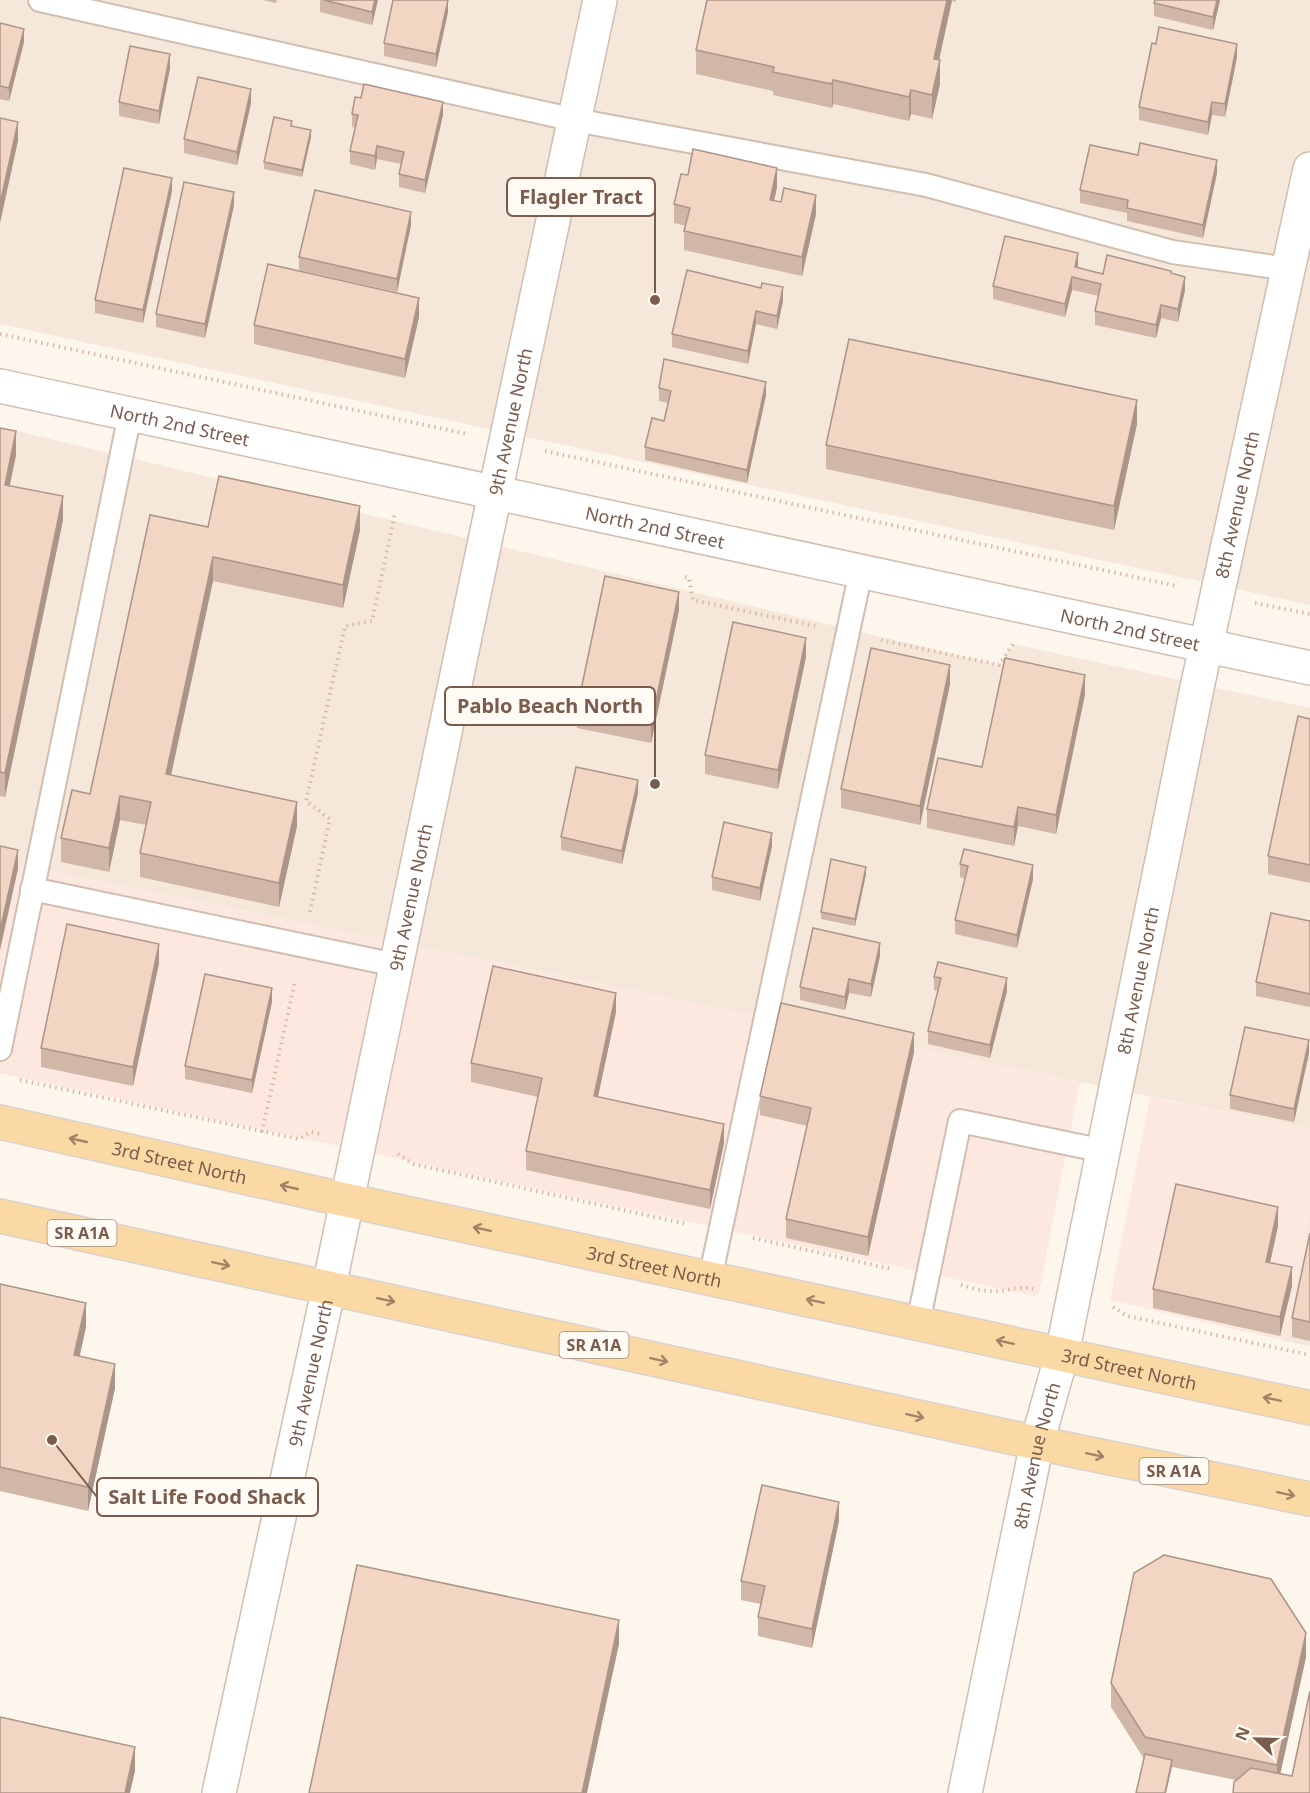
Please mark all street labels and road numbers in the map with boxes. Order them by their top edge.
street label: 9th Avenue North [483,346,538,498]
street label: North 2nd Street [108,398,252,451]
street label: 8th Avenue North [1209,429,1265,581]
street label: North 2nd Street [583,500,727,554]
street label: North 2nd Street [1058,603,1202,656]
street label: 9th Avenue North [383,821,438,973]
street label: 8th Avenue North [1111,904,1164,1056]
street label: 3rd Street North [110,1136,249,1189]
road number: SR A1A [48,1220,116,1246]
street label: 3rd Street North [584,1240,724,1293]
street label: 9th Avenue North [283,1297,338,1449]
road number: SR A1A [560,1332,628,1358]
street label: 3rd Street North [1059,1343,1199,1395]
street label: 8th Avenue North [1008,1379,1066,1531]
road number: SR A1A [1140,1458,1208,1484]

